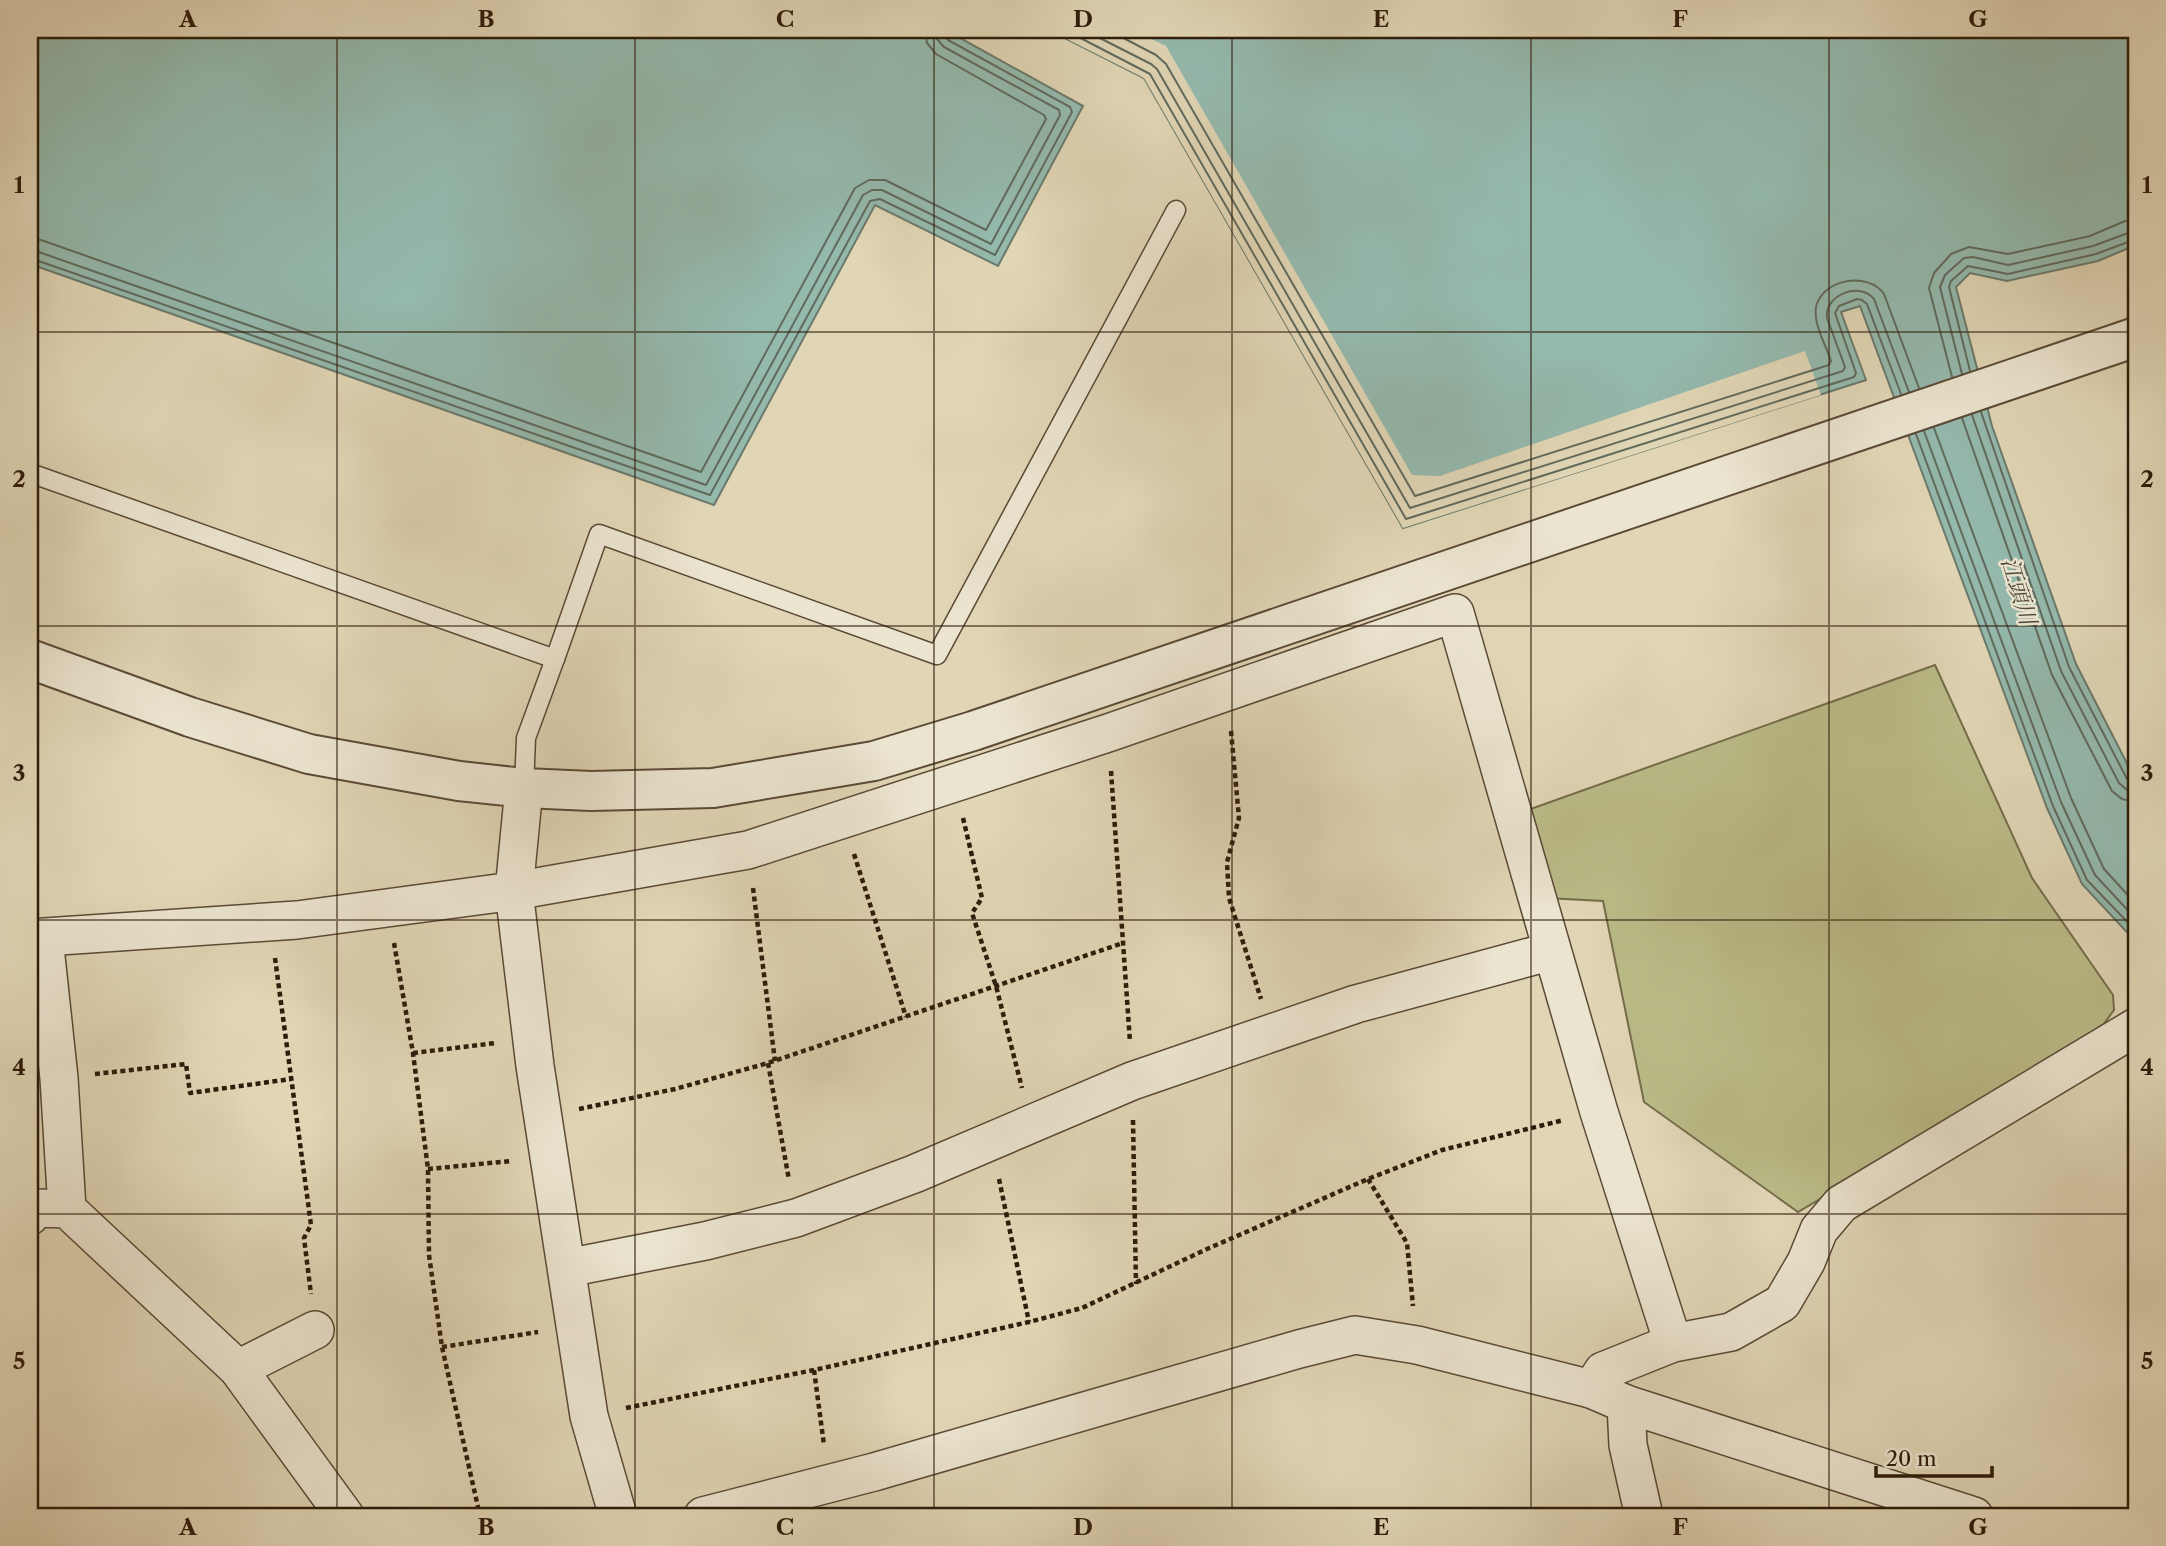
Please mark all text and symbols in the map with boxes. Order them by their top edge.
text: A [178,5,198,33]
text: B [477,5,495,33]
text: C [776,5,794,33]
text: D [1073,5,1093,33]
text: E [1373,5,1389,33]
text: F [1672,5,1688,33]
text: G [1968,5,1988,33]
text: 1 [14,171,25,199]
text: 1 [2142,171,2153,199]
text: 2 [12,465,26,493]
text: 2 [2140,465,2154,493]
water label: 江頭川 [1996,554,2043,631]
text: 3 [13,759,26,787]
text: 3 [2141,759,2154,787]
text: 4 [12,1053,26,1081]
text: 4 [2140,1053,2154,1081]
text: 5 [13,1347,25,1375]
text: 5 [2141,1347,2153,1375]
scale bar [1876,1434,1991,1478]
text: 20 m [1886,1446,1937,1471]
text: A [178,1513,198,1541]
text: B [477,1513,495,1541]
text: C [776,1513,794,1541]
text: D [1073,1513,1093,1541]
text: E [1373,1513,1389,1541]
text: F [1672,1513,1688,1541]
text: G [1968,1513,1988,1541]

